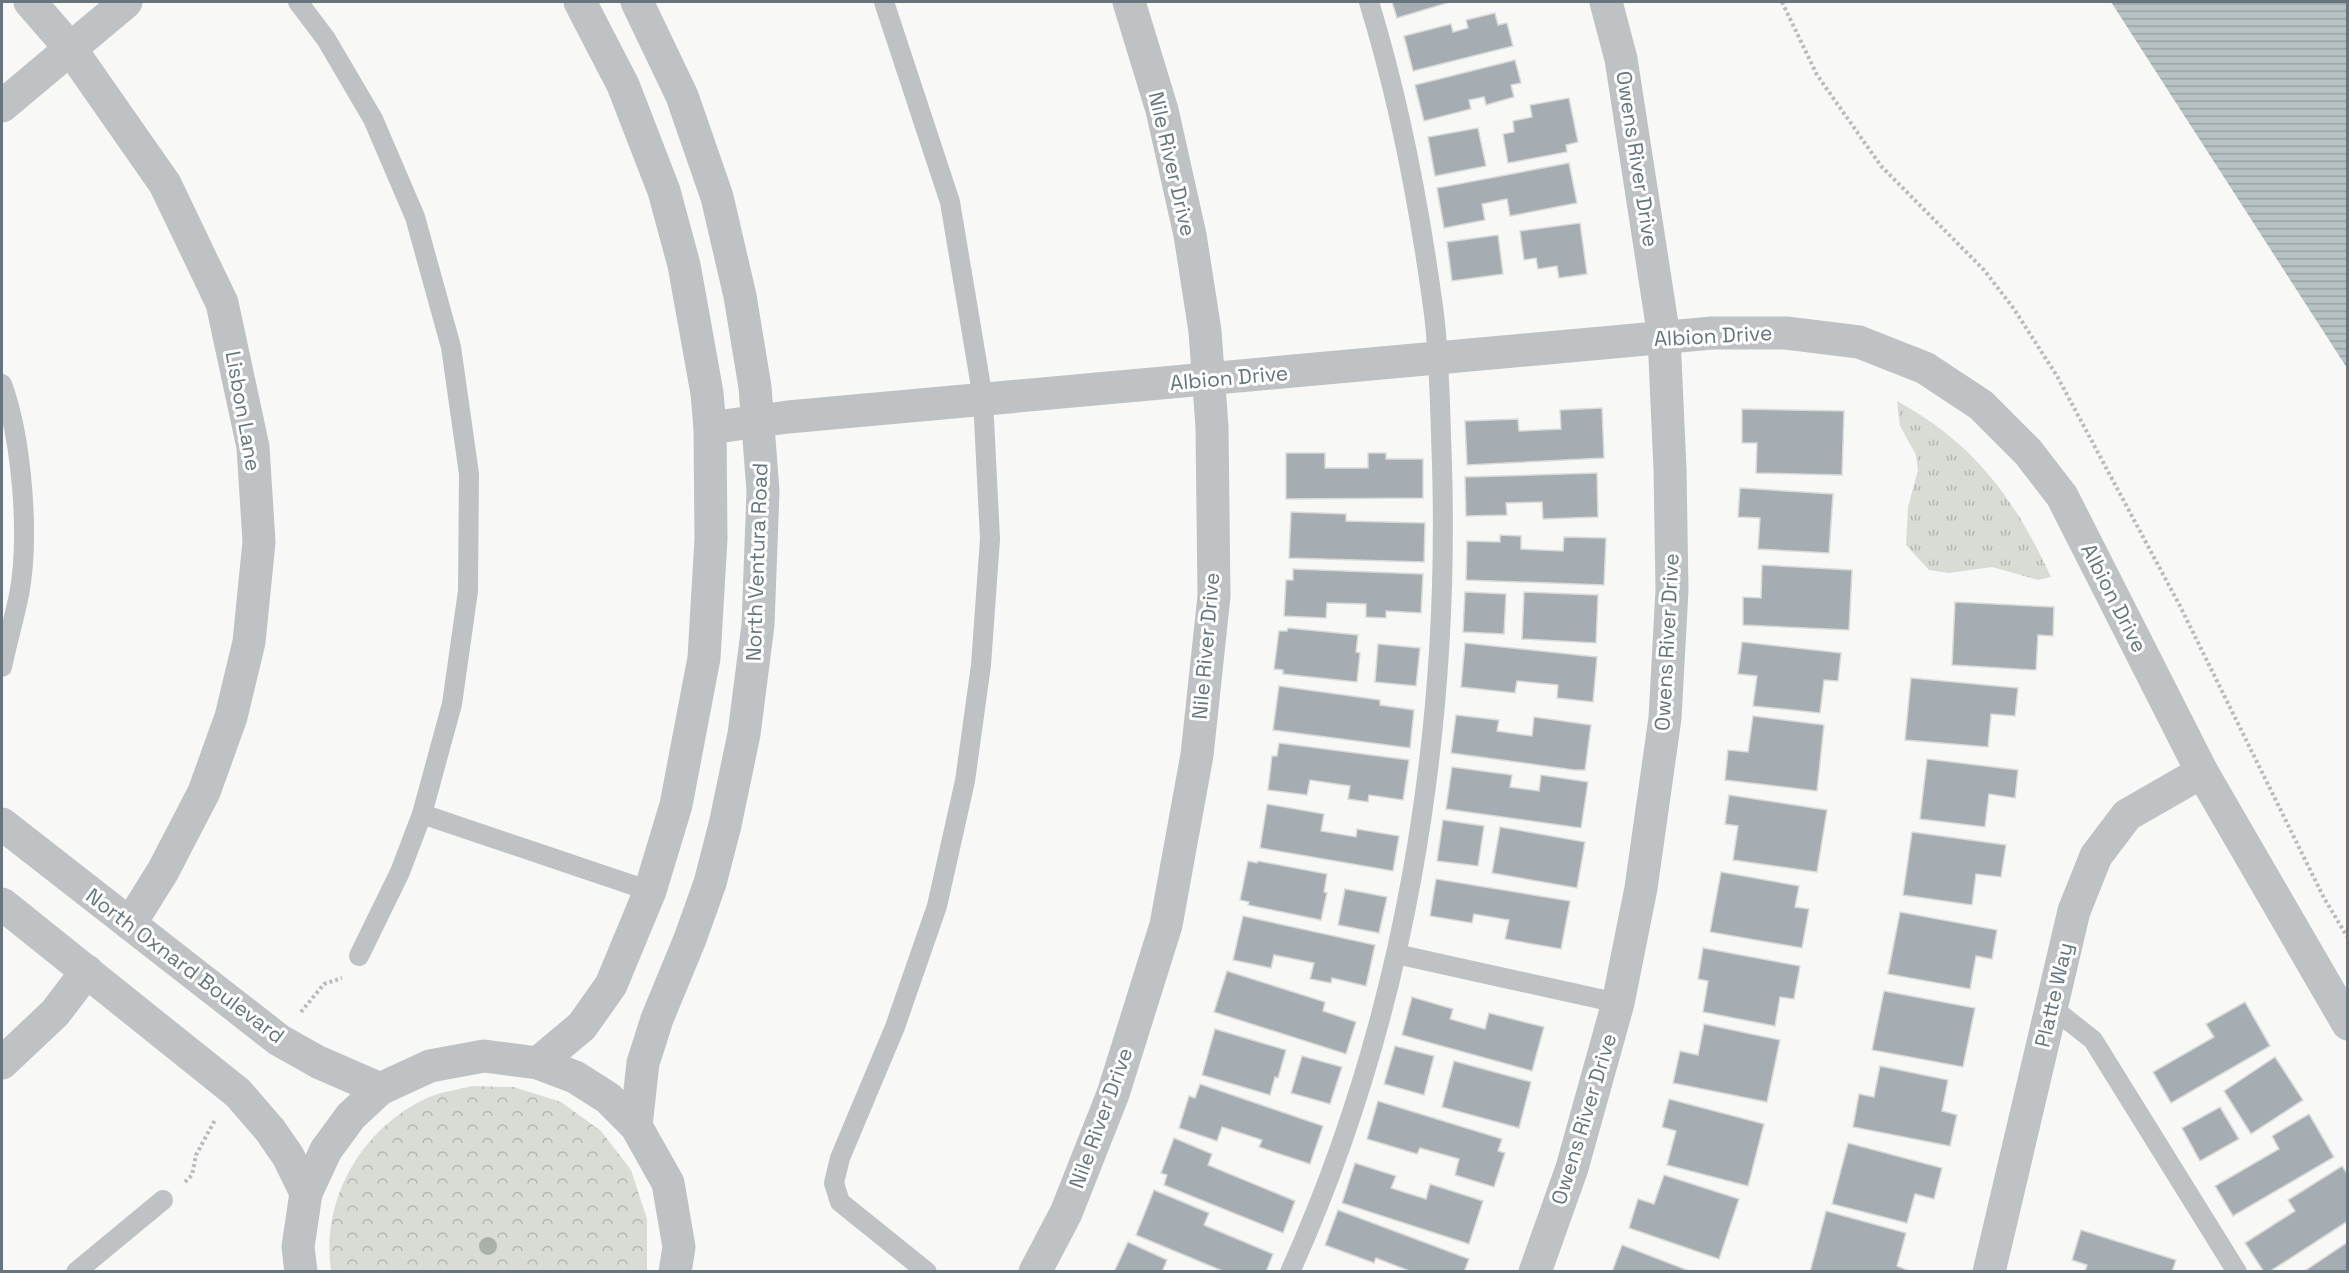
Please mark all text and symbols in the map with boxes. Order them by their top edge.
street label: Owens River Drive [1610,69,1665,249]
street label: Nile River Drive [1143,89,1202,239]
street label: Albion Drive [1653,319,1773,352]
street label: Lisbon Lane [220,349,267,473]
street label: Albion Drive [1169,359,1289,396]
street label: North Ventura Road [740,462,773,662]
street label: Albion Drive [2075,539,2153,657]
street label: Owens River Drive [1648,552,1685,731]
street label: Nile River Drive [1186,571,1225,721]
street label: North Oxnard Boulevard [81,882,290,1049]
street label: Platte Way [2028,940,2079,1050]
street label: Owens River Drive [1545,1030,1622,1208]
street label: Nile River Drive [1063,1044,1138,1192]

